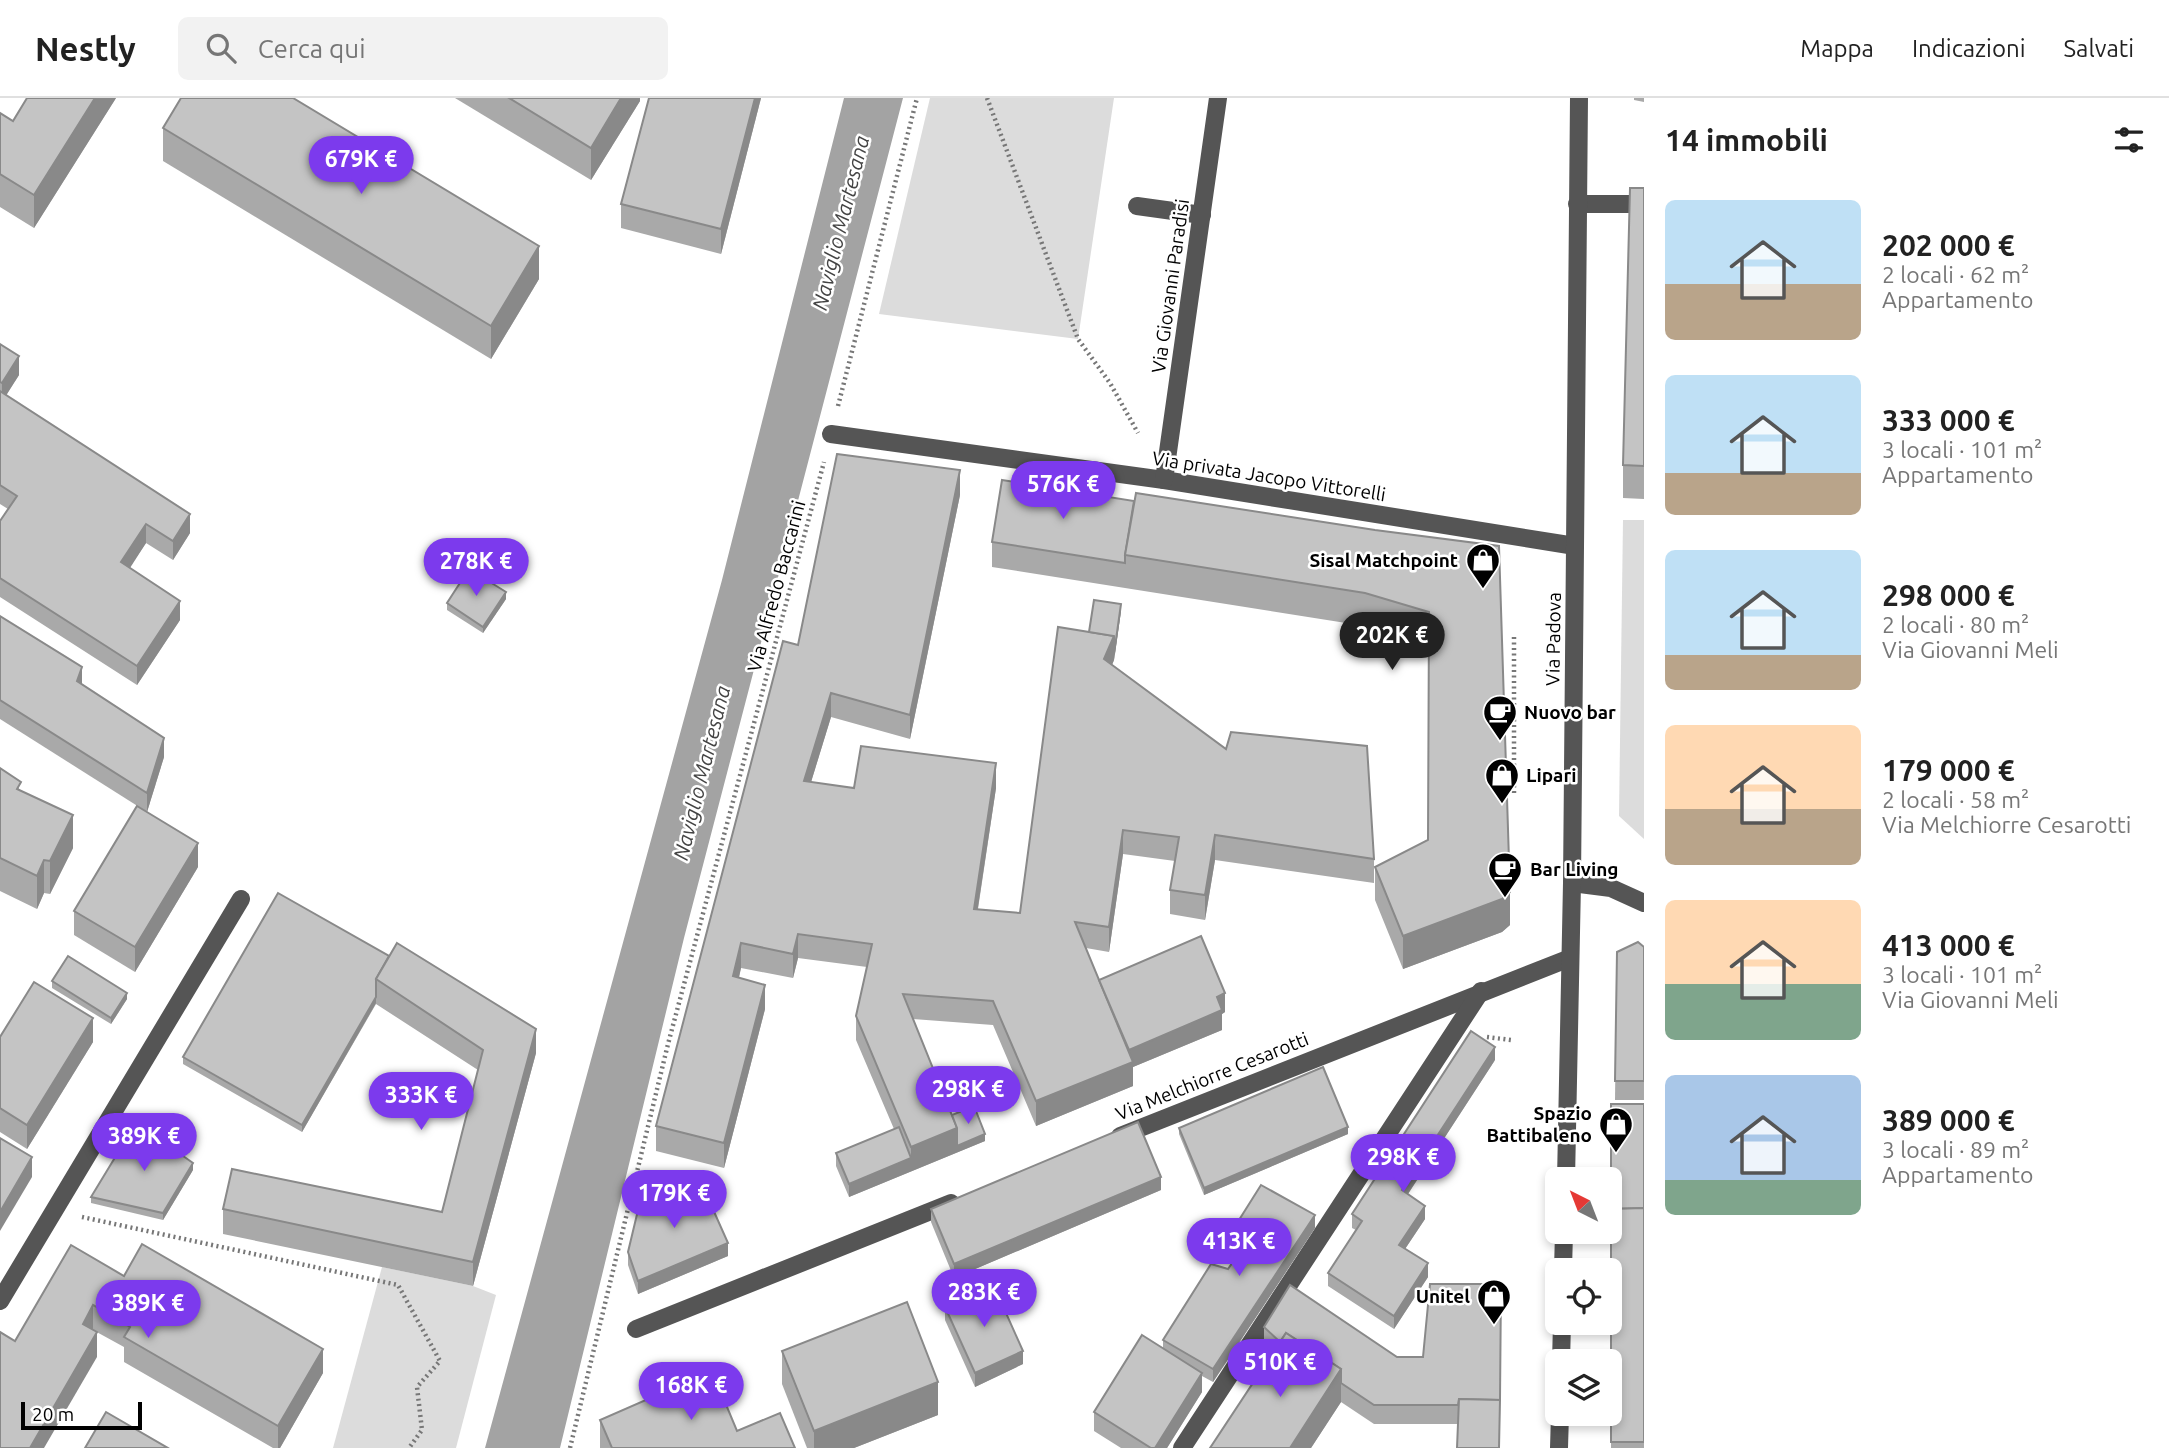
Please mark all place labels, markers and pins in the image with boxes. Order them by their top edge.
pin: 679K € [304,136,418,196]
pin: 576K € [1006,462,1120,521]
pin: 278K € [419,538,533,598]
shop icon: Sisal Matchpoint [1464,541,1502,590]
place label: Sisal Matchpoint [1309,549,1458,571]
pin: 202K € [1335,612,1449,672]
cafe icon: Nuovo bar [1481,693,1519,742]
place label: Nuovo bar [1524,701,1616,723]
shop icon: Lipari [1483,756,1521,805]
place label: Lipari [1526,764,1577,786]
cafe icon: Bar Living [1486,850,1524,899]
place label: Bar Living [1530,858,1618,880]
pin: 298K € [911,1066,1025,1126]
pin: 333K € [364,1072,478,1132]
place label: Spazio Battibaleno [1486,1102,1592,1146]
shop icon: Spazio Battibaleno [1597,1105,1635,1154]
pin: 389K € [87,1114,201,1173]
pin: 298K € [1346,1134,1460,1194]
pin: 179K € [617,1170,731,1230]
pin: 413K € [1182,1218,1296,1278]
pin: 283K € [927,1270,1041,1329]
shop icon: Unitel [1475,1277,1513,1326]
pin: 389K € [91,1280,205,1340]
place label: Unitel [1416,1285,1470,1307]
pin: 510K € [1223,1340,1337,1399]
pin: 168K € [634,1362,748,1422]

